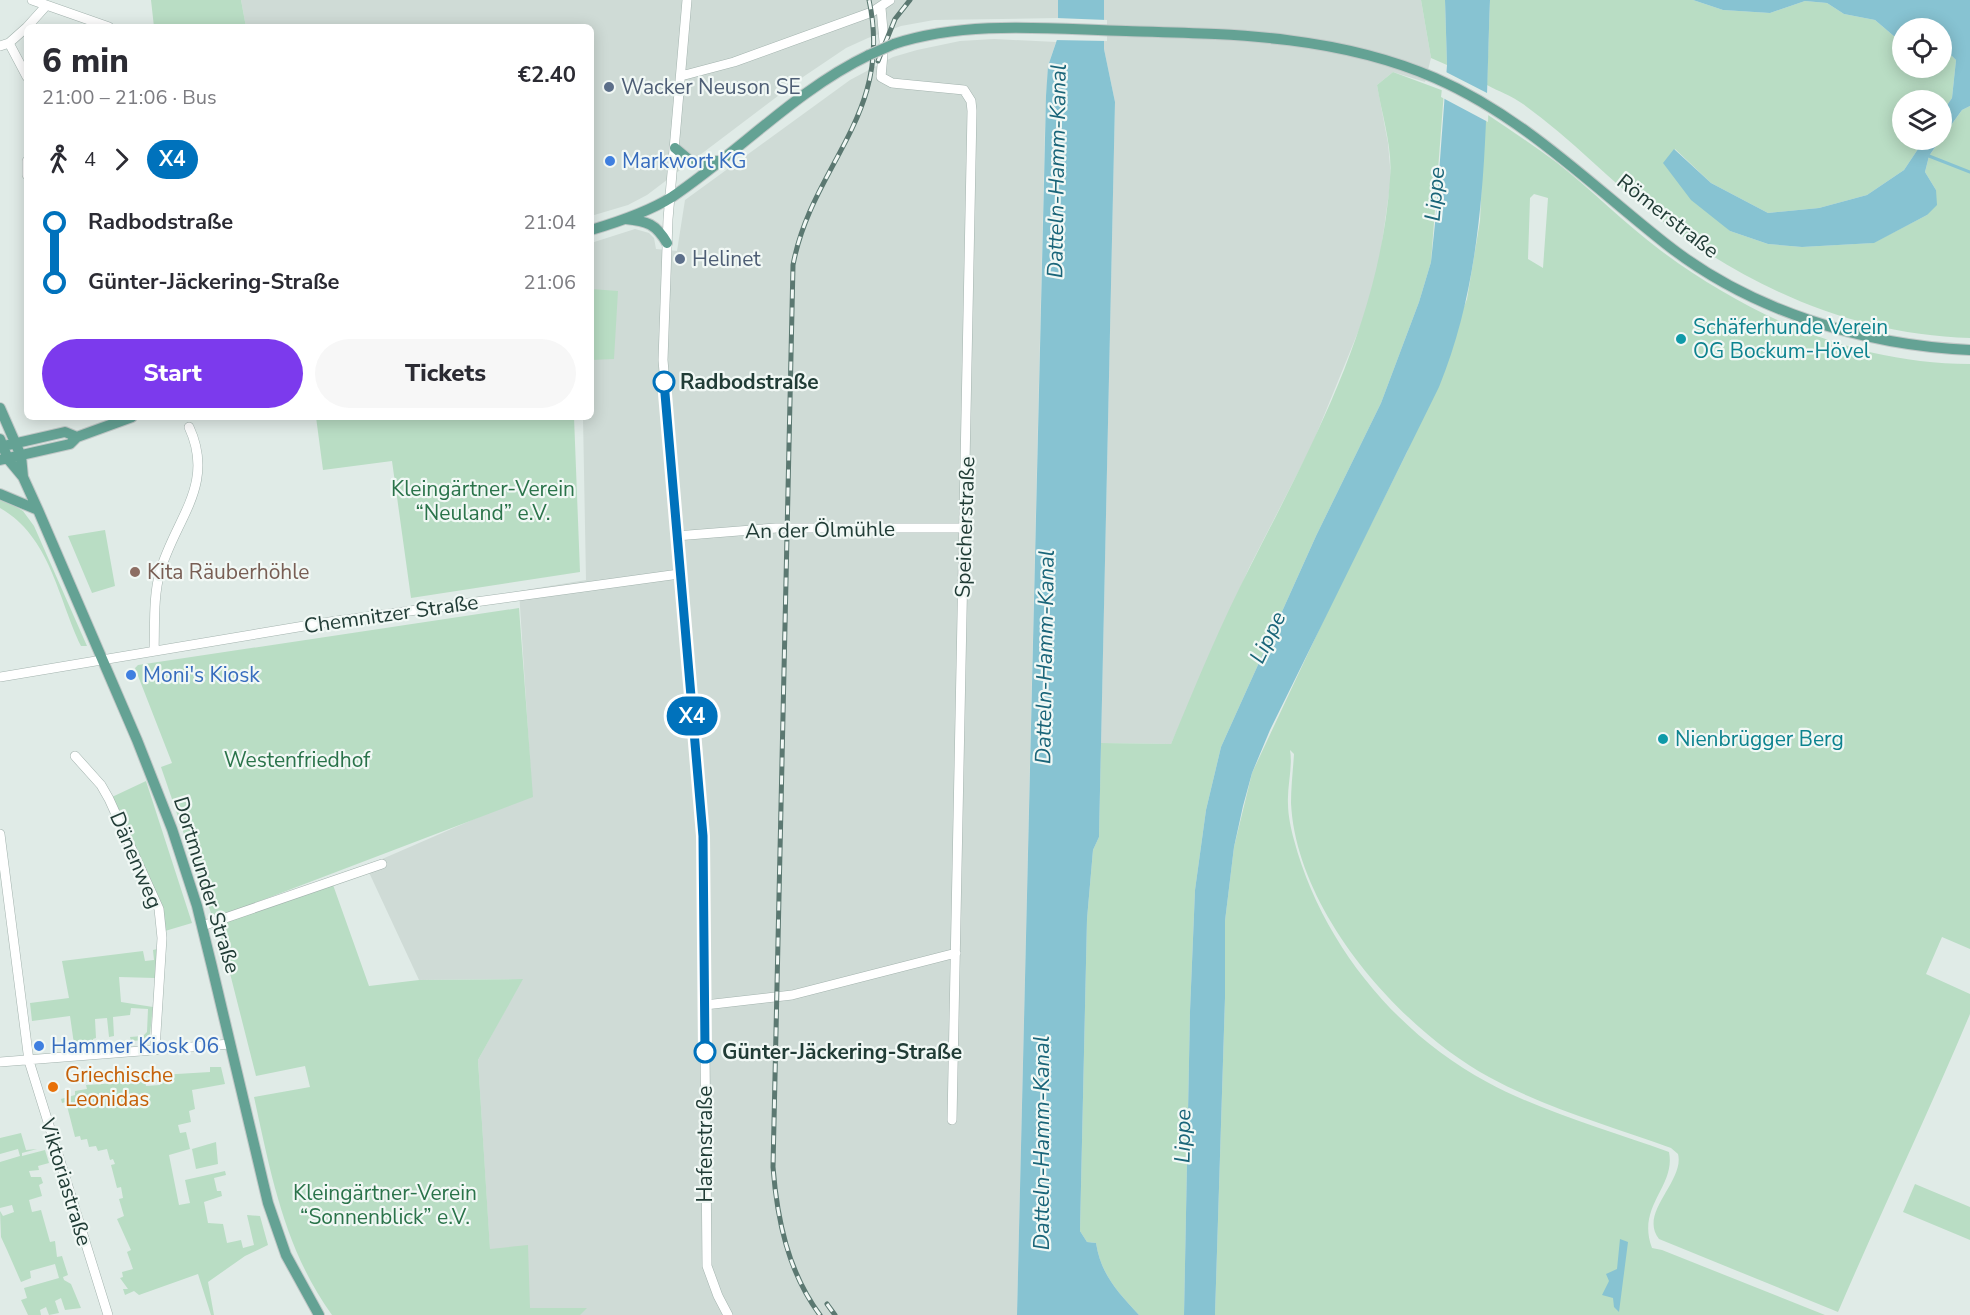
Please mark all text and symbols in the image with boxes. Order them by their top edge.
map controls [1892,18,1952,150]
button: locate [1892,18,1952,78]
text: 6 min [42,39,129,84]
text: €2.40 [518,60,576,90]
water label: Datteln-Hamm-Kanal [1040,64,1074,279]
place label: Wacker Neuson SE [621,73,801,101]
marker: Wacker Neuson SE [602,80,616,94]
text: 21:00 – 21:06 · Bus [42,84,217,111]
button: layers [1892,90,1952,150]
icon: walk [42,143,75,176]
icon: forward [105,143,138,176]
text: X4 [159,145,186,173]
text: 4 [84,146,96,173]
place label: Markwort KG [622,147,747,175]
marker: Markwort KG [603,154,617,168]
water label: Lippe [1418,165,1452,222]
street label: Römerstraße [1611,167,1725,265]
text: Radbodstraße [88,207,233,237]
text: 21:04 [523,209,576,236]
place label: Helinet [692,245,761,273]
marker: Helinet [673,252,687,266]
text: Günter-Jäckering-Straße [88,267,339,297]
text: 21:06 [523,269,576,296]
place label: Schäferhunde Verein OG Bockum-Hövel [1693,313,1888,365]
marker: Schäferhunde Verein OG Bockum-Hövel [1674,332,1688,346]
button: Start [42,339,303,408]
button: Tickets [315,339,576,408]
place label: Radbodstraße [680,368,819,396]
marker: Radbodstraße [653,371,675,393]
street label: Speicherstraße [949,456,981,598]
park label: Kleingärtner-Verein “Neuland” e.V. [391,475,575,527]
street label: An der Ölmühle [745,515,895,545]
water label: Datteln-Hamm-Kanal [1028,550,1062,765]
place label: Kita Räuberhöhle [147,558,310,586]
marker: Kita Räuberhöhle [128,565,142,579]
street label: Chemnitzer Straße [302,588,480,640]
water label: Lippe [1242,606,1293,668]
place label: Moni's Kiosk [143,661,260,689]
marker: Moni's Kiosk [124,668,138,682]
line badge: X4 [665,696,719,736]
text: X4 [679,702,705,730]
place label: Nienbrügger Berg [1675,725,1844,753]
marker: Nienbrügger Berg [1656,732,1670,746]
park label: Westenfriedhof [224,746,371,774]
street label: Dortmunder Straße [167,793,247,977]
street label: Dänenweg [103,807,169,913]
place label: Hammer Kiosk 06 [51,1032,219,1060]
water label: Datteln-Hamm-Kanal [1027,1036,1057,1250]
place label: Günter-Jäckering-Straße [722,1038,962,1066]
marker: Hammer Kiosk 06 [32,1039,46,1053]
marker: Günter-Jäckering-Straße [694,1041,716,1063]
place label: Griechische Leonidas [65,1061,173,1113]
marker: Griechische Leonidas [46,1080,60,1094]
street label: Hafenstraße [691,1086,719,1202]
water label: Lippe [1168,1108,1198,1163]
street label: Viktoriastraße [33,1114,99,1249]
park label: Kleingärtner-Verein “Sonnenblick” e.V. [293,1179,477,1231]

